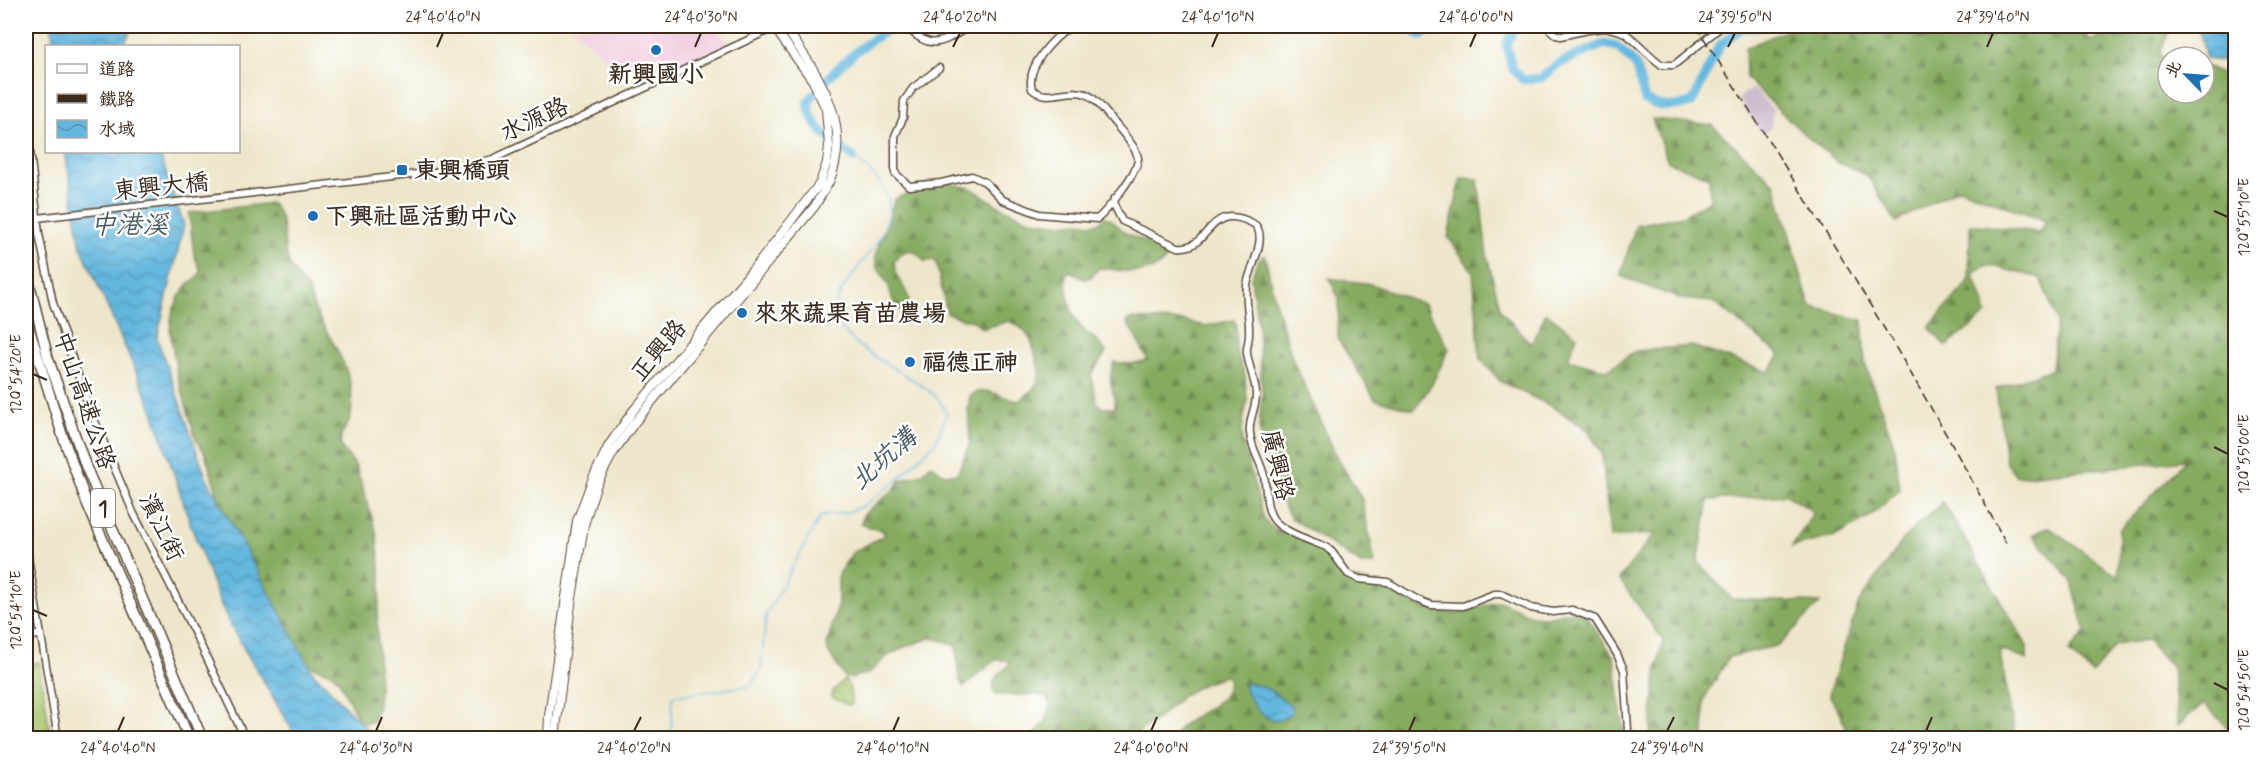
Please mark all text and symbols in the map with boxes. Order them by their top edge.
text: 24°40'40"N [406,8,480,28]
text: 24°40'30"N [665,8,737,28]
text: 24°40'20"N [923,8,997,28]
text: 24°40'10"N [1182,8,1254,28]
text: 24°40'00"N [1439,8,1513,28]
text: 24°39'50"N [1698,8,1772,28]
text: 24°39'40"N [1956,8,2030,28]
marker: 新興國小 [649,43,663,57]
legend [45,45,240,153]
north arrow [2156,45,2216,105]
text: 道路 [99,58,135,82]
text: 北 [2161,58,2187,81]
place label: 新興國小 [608,60,704,91]
text: 鐵路 [99,88,135,112]
street label: 水源路 [495,91,574,150]
text: 水域 [99,118,135,142]
place label: 東興橋頭 [414,156,510,187]
marker: 東興橋頭 [395,163,409,177]
street label: 東興大橋 [112,167,211,208]
text: 120°55'10"E [2235,178,2255,256]
place label: 下興社區活動中心 [325,202,517,233]
water label: 中港溪 [90,209,170,243]
marker: 下興社區活動中心 [306,209,320,223]
place label: 來來蔬果育苗農場 [754,299,946,330]
marker: 來來蔬果育苗農場 [735,306,749,320]
street label: 正興路 [624,313,694,389]
street label: 中山高速公路 [45,327,122,474]
text: 120°54'20"E [7,334,27,414]
place label: 福德正神 [922,348,1018,379]
marker: 福德正神 [903,355,917,369]
text: 120°55'00"E [2235,414,2255,494]
water label: 北坑溝 [844,420,926,498]
street label: 廣興路 [1253,427,1300,504]
road number: 1 [91,489,115,527]
street label: 濱江街 [131,489,190,567]
text: 120°54'10"E [7,570,27,650]
text: 120°54'50"E [2235,649,2255,731]
text: 24°40'40"N [81,739,155,759]
text: 24°40'30"N [340,739,412,759]
text: 24°40'20"N [597,739,671,759]
text: 24°40'10"N [857,739,929,759]
text: 24°40'00"N [1114,739,1188,759]
text: 24°39'50"N [1372,739,1446,759]
text: 24°39'40"N [1630,739,1704,759]
text: 24°39'30"N [1890,739,1962,759]

